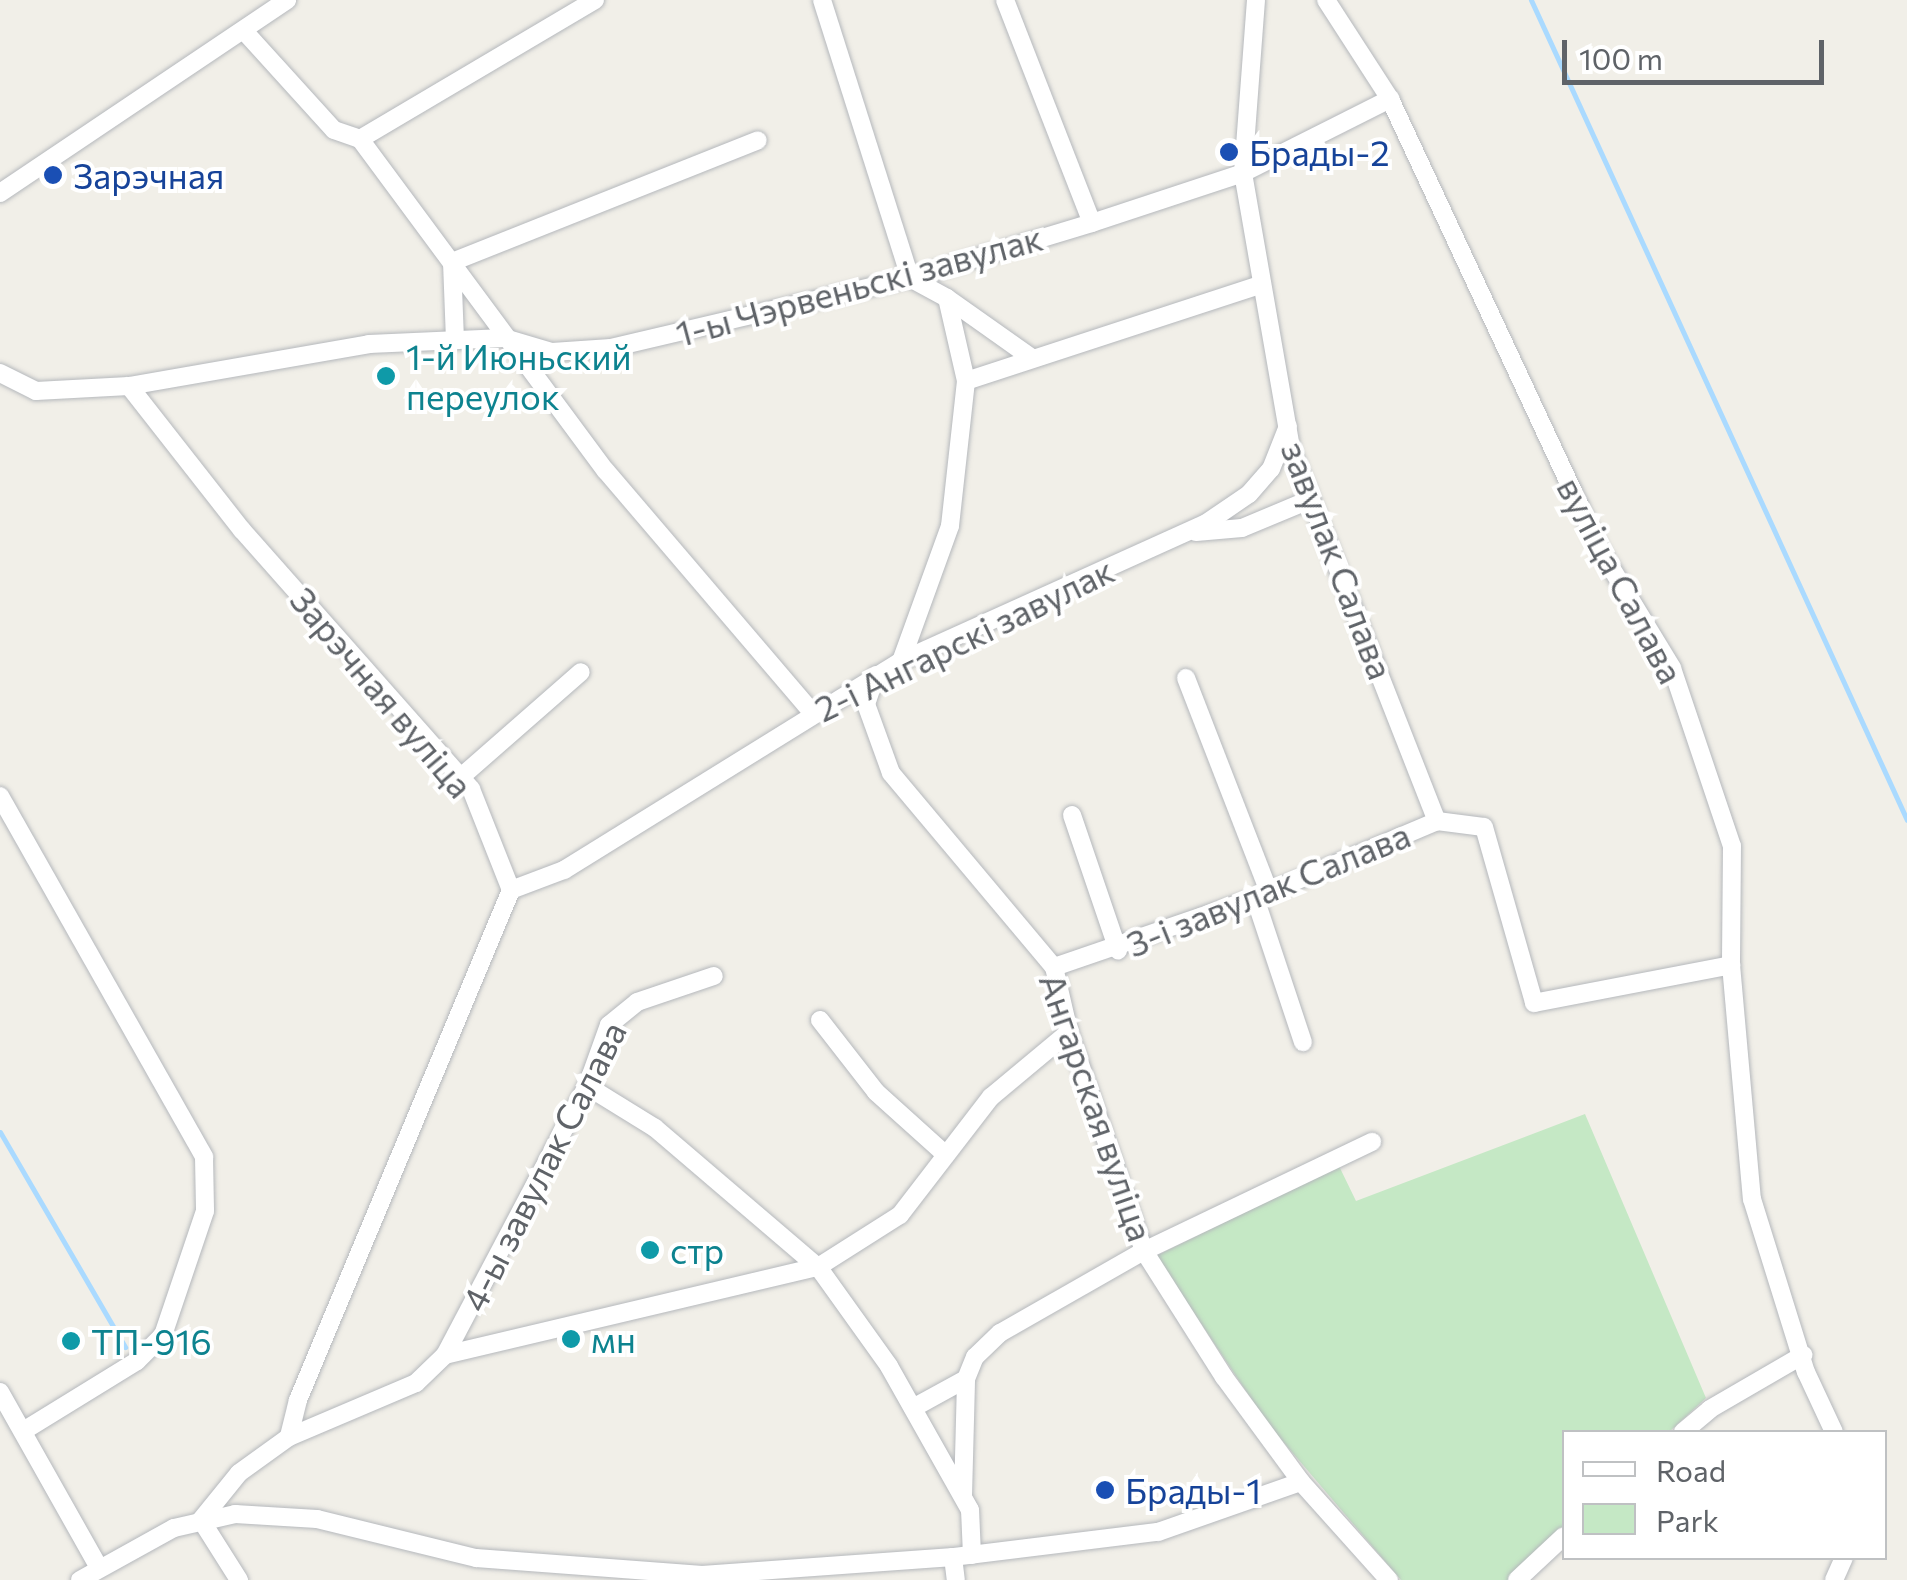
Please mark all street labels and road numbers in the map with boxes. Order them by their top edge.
street label: 1-ы Чэрвеньскі завулак [671,216,1047,354]
street label: завулак Салава [1273,435,1403,685]
street label: вуліца Салава [1549,470,1693,690]
street label: 2-і Ангарскі завулак [808,548,1120,730]
street label: Зарэчная вуліца [282,578,482,806]
street label: 3-і завулак Салава [1120,813,1416,965]
street label: Ангарская вуліца [1031,968,1163,1246]
street label: 4-ы завулак Салава [452,1014,634,1318]

